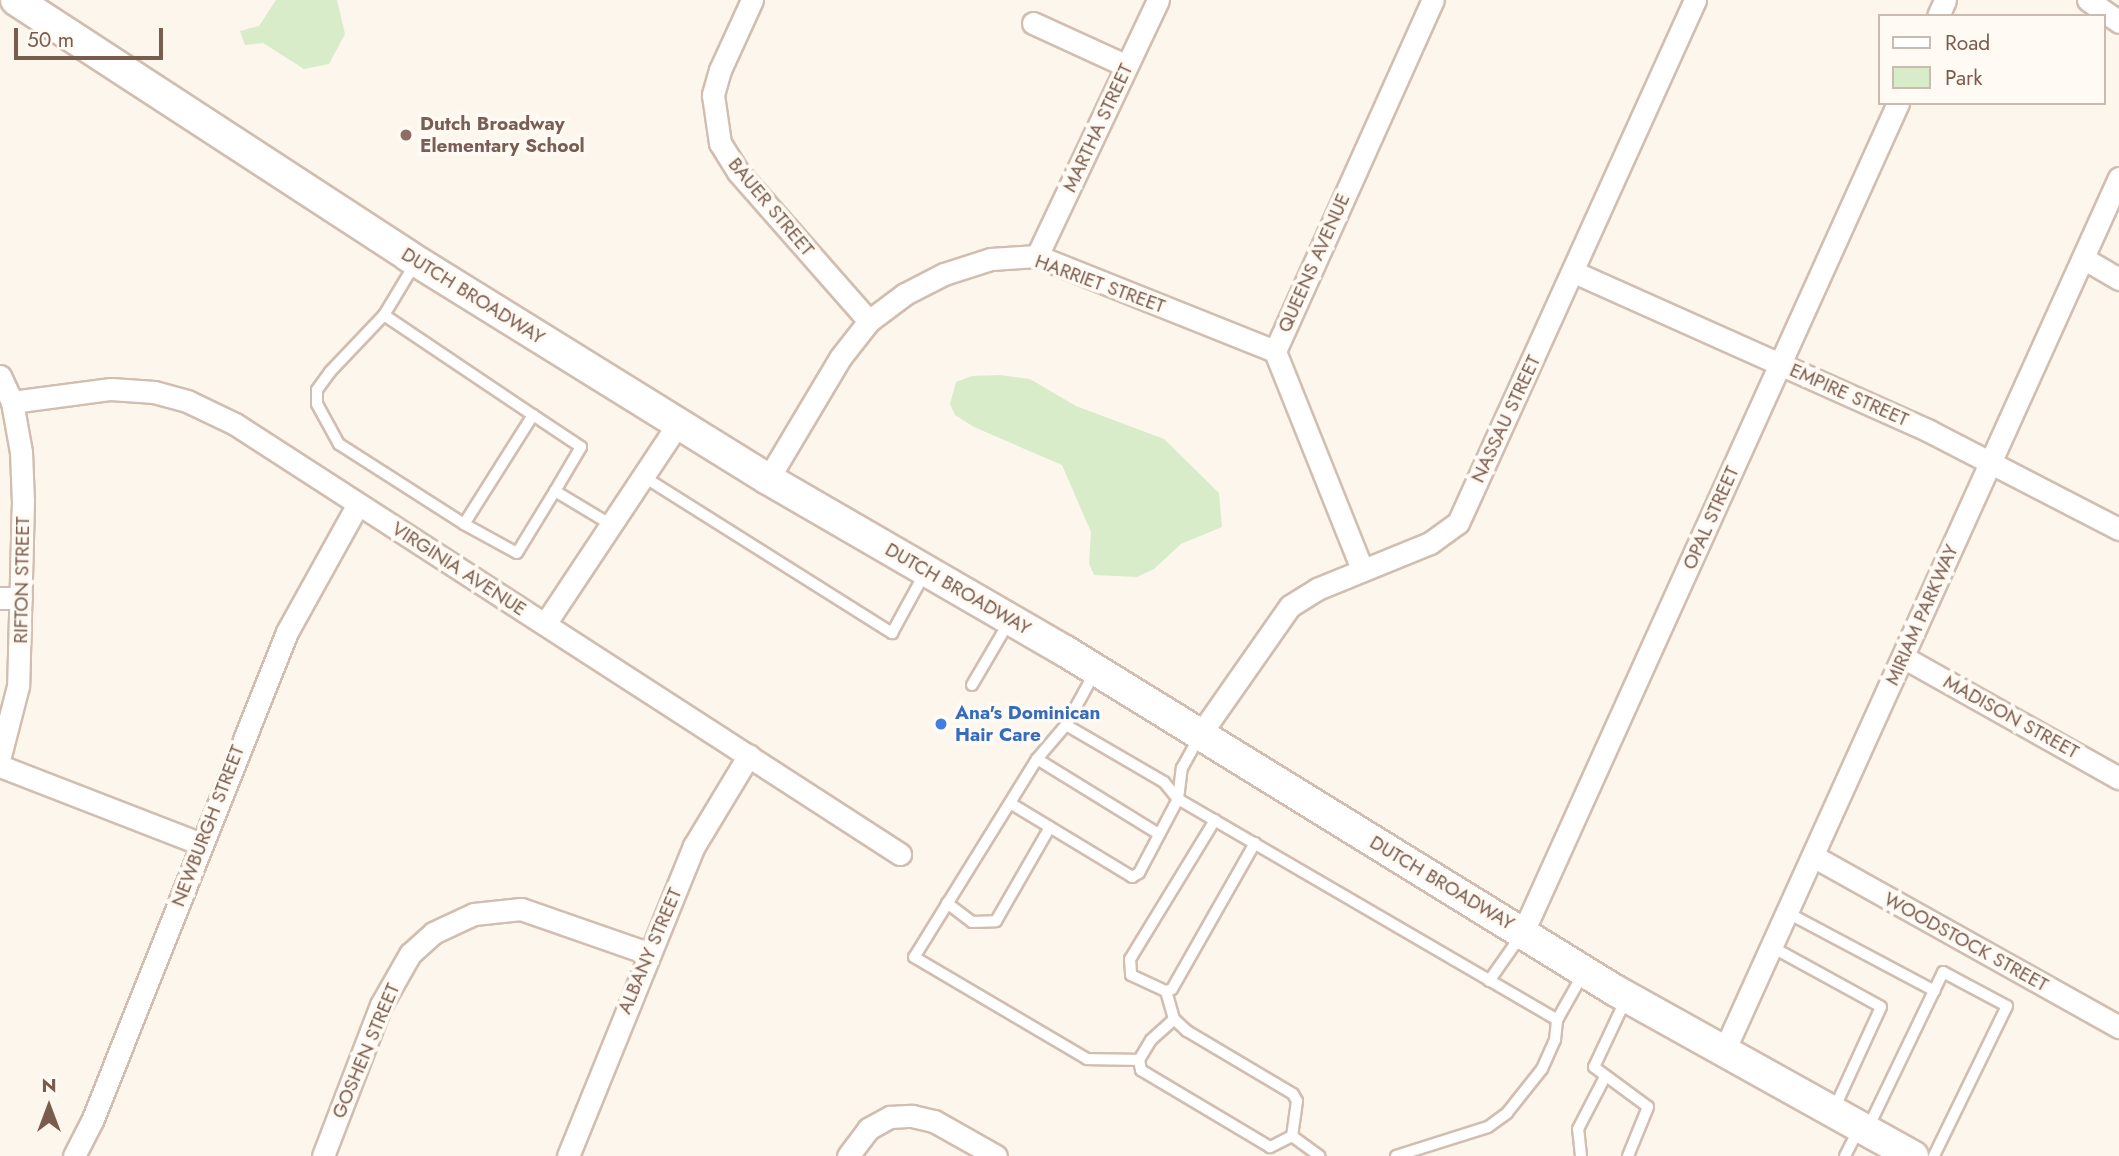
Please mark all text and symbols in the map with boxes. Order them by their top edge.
scale bar [18,14,166,58]
legend [1878,14,2105,105]
text: 50 m [27,25,74,55]
text: Road [1945,28,1990,58]
street label: MARTHA STREET [1058,60,1138,196]
text: Park [1945,63,1982,93]
place label: Dutch Broadway Elementary School [420,113,585,157]
marker: Dutch Broadway Elementary School [398,127,414,143]
street label: BAUER STREET [723,153,819,261]
street label: QUEENS AVENUE [1273,190,1355,336]
street label: DUTCH BROADWAY [397,243,549,349]
street label: HARRIET STREET [1032,250,1168,318]
street label: NASSAU STREET [1467,352,1545,486]
street label: EMPIRE STREET [1786,359,1912,431]
street label: OPAL STREET [1678,463,1744,573]
street label: RIFTON STREET [9,516,35,644]
street label: VIRGINIA AVENUE [388,517,530,621]
street label: DUTCH BROADWAY [881,538,1035,640]
street label: MIRIAM PARKWAY [1881,541,1963,689]
street label: MADISON STREET [1939,670,2083,764]
place label: Ana's Dominican Hair Care [955,702,1101,746]
marker: Ana's Dominican Hair Care [933,716,949,732]
street label: NEWBURGH STREET [167,742,249,910]
street label: DUTCH BROADWAY [1366,831,1518,935]
street label: ALBANY STREET [613,885,687,1017]
street label: WOODSTOCK STREET [1880,887,2052,997]
street label: GOSHEN STREET [327,980,405,1122]
north arrow [14,1072,84,1142]
text: N [41,1072,57,1099]

